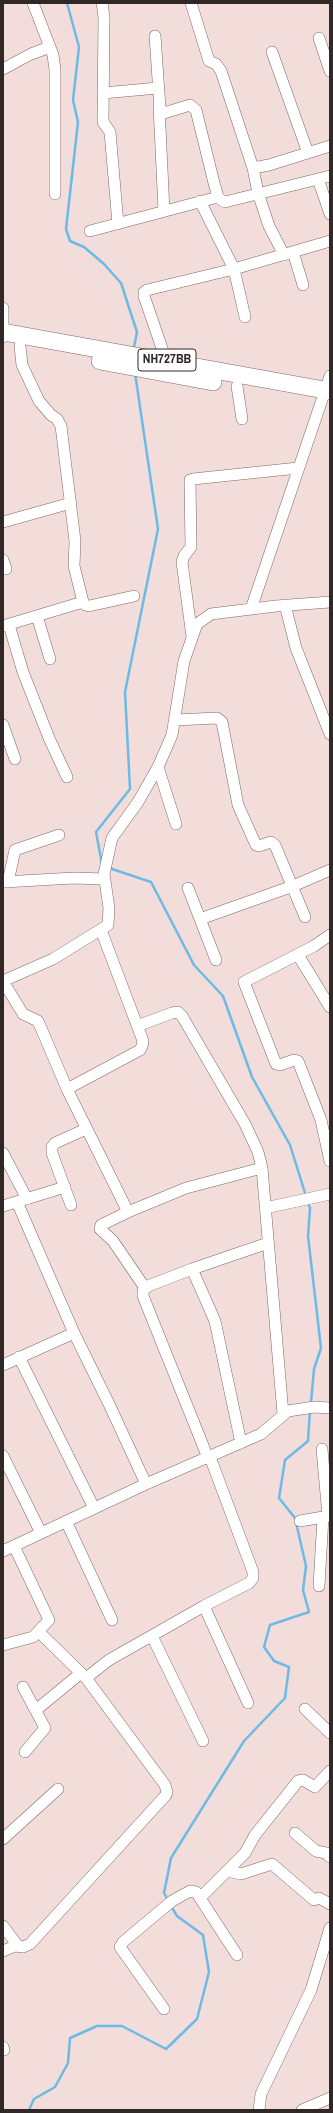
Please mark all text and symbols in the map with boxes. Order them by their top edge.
road number: NH727BB [138,349,196,371]

